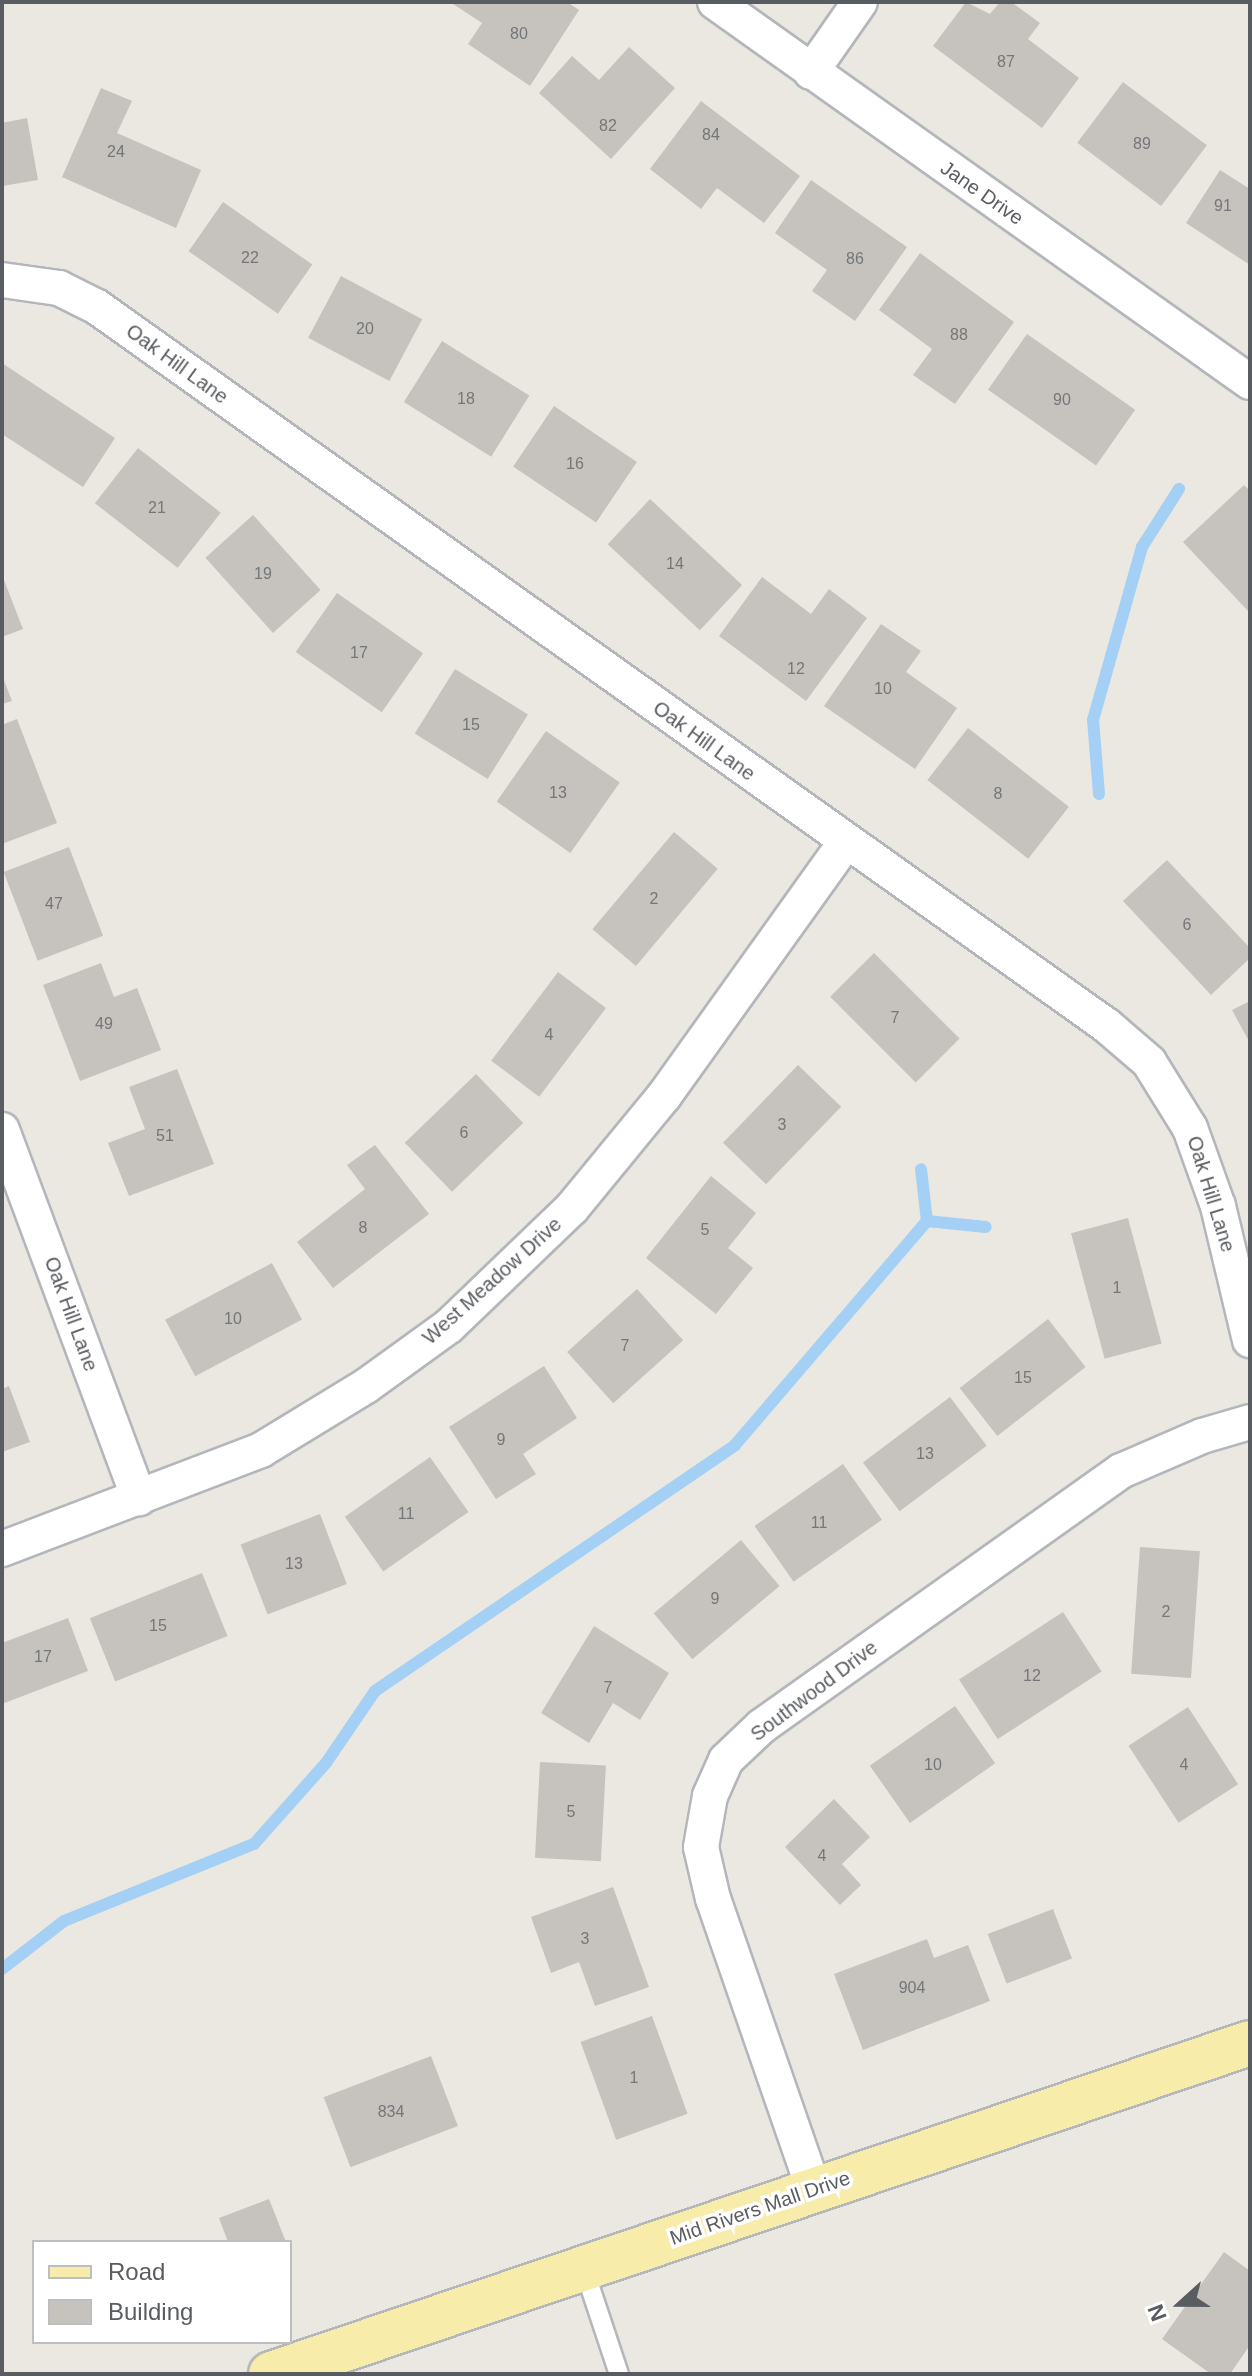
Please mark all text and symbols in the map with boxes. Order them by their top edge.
house number: 80 [510,24,528,44]
house number: 87 [997,52,1015,72]
house number: 82 [599,116,617,136]
house number: 84 [702,125,720,145]
house number: 89 [1133,134,1151,154]
house number: 24 [107,142,125,162]
street label: Jane Drive [936,156,1028,230]
house number: 91 [1214,196,1232,216]
house number: 22 [241,248,259,268]
house number: 86 [846,249,864,269]
street label: Oak Hill Lane [121,319,233,409]
house number: 20 [356,319,374,339]
house number: 88 [950,325,968,345]
house number: 18 [457,389,475,409]
house number: 90 [1053,390,1071,410]
house number: 16 [566,454,584,474]
house number: 21 [148,498,166,518]
house number: 14 [666,554,684,574]
house number: 19 [254,564,272,584]
house number: 17 [350,643,368,663]
house number: 12 [787,659,805,679]
house number: 10 [874,679,892,699]
street label: Oak Hill Lane [648,696,760,786]
house number: 15 [462,715,480,735]
house number: 13 [549,783,567,803]
house number: 8 [994,784,1002,804]
house number: 2 [650,889,658,909]
house number: 47 [45,894,63,914]
house number: 6 [1183,915,1191,935]
house number: 7 [891,1008,899,1028]
house number: 49 [95,1014,113,1034]
house number: 4 [545,1025,553,1045]
house number: 3 [778,1115,786,1135]
house number: 6 [460,1123,468,1143]
house number: 51 [156,1126,174,1146]
street label: Oak Hill Lane [1182,1133,1240,1255]
street label: West Meadow Drive [418,1212,566,1350]
house number: 8 [359,1218,367,1238]
house number: 5 [701,1220,709,1240]
street label: Oak Hill Lane [39,1253,103,1375]
house number: 1 [1113,1278,1121,1298]
house number: 10 [224,1309,242,1329]
house number: 7 [621,1336,629,1356]
house number: 15 [1014,1368,1032,1388]
house number: 9 [497,1430,505,1450]
house number: 13 [916,1444,934,1464]
house number: 11 [398,1504,414,1524]
house number: 11 [811,1513,827,1533]
house number: 13 [285,1554,303,1574]
house number: 9 [711,1589,719,1609]
house number: 2 [1162,1602,1170,1622]
house number: 15 [149,1616,167,1636]
street label: Southwood Drive [746,1636,882,1746]
house number: 17 [34,1647,52,1667]
house number: 12 [1023,1666,1041,1686]
house number: 7 [604,1678,612,1698]
house number: 10 [924,1755,942,1775]
house number: 4 [1180,1755,1188,1775]
house number: 5 [567,1802,575,1822]
house number: 4 [818,1846,826,1866]
house number: 3 [581,1929,589,1949]
house number: 904 [899,1978,925,1998]
house number: 1 [630,2068,638,2088]
house number: 834 [378,2102,404,2122]
street label: Mid Rivers Mall Drive [667,2166,853,2250]
legend [32,2240,292,2344]
text: Road [108,2258,165,2285]
north arrow [1140,2264,1220,2344]
text: Building [108,2298,193,2325]
text: N [1143,2301,1172,2325]

